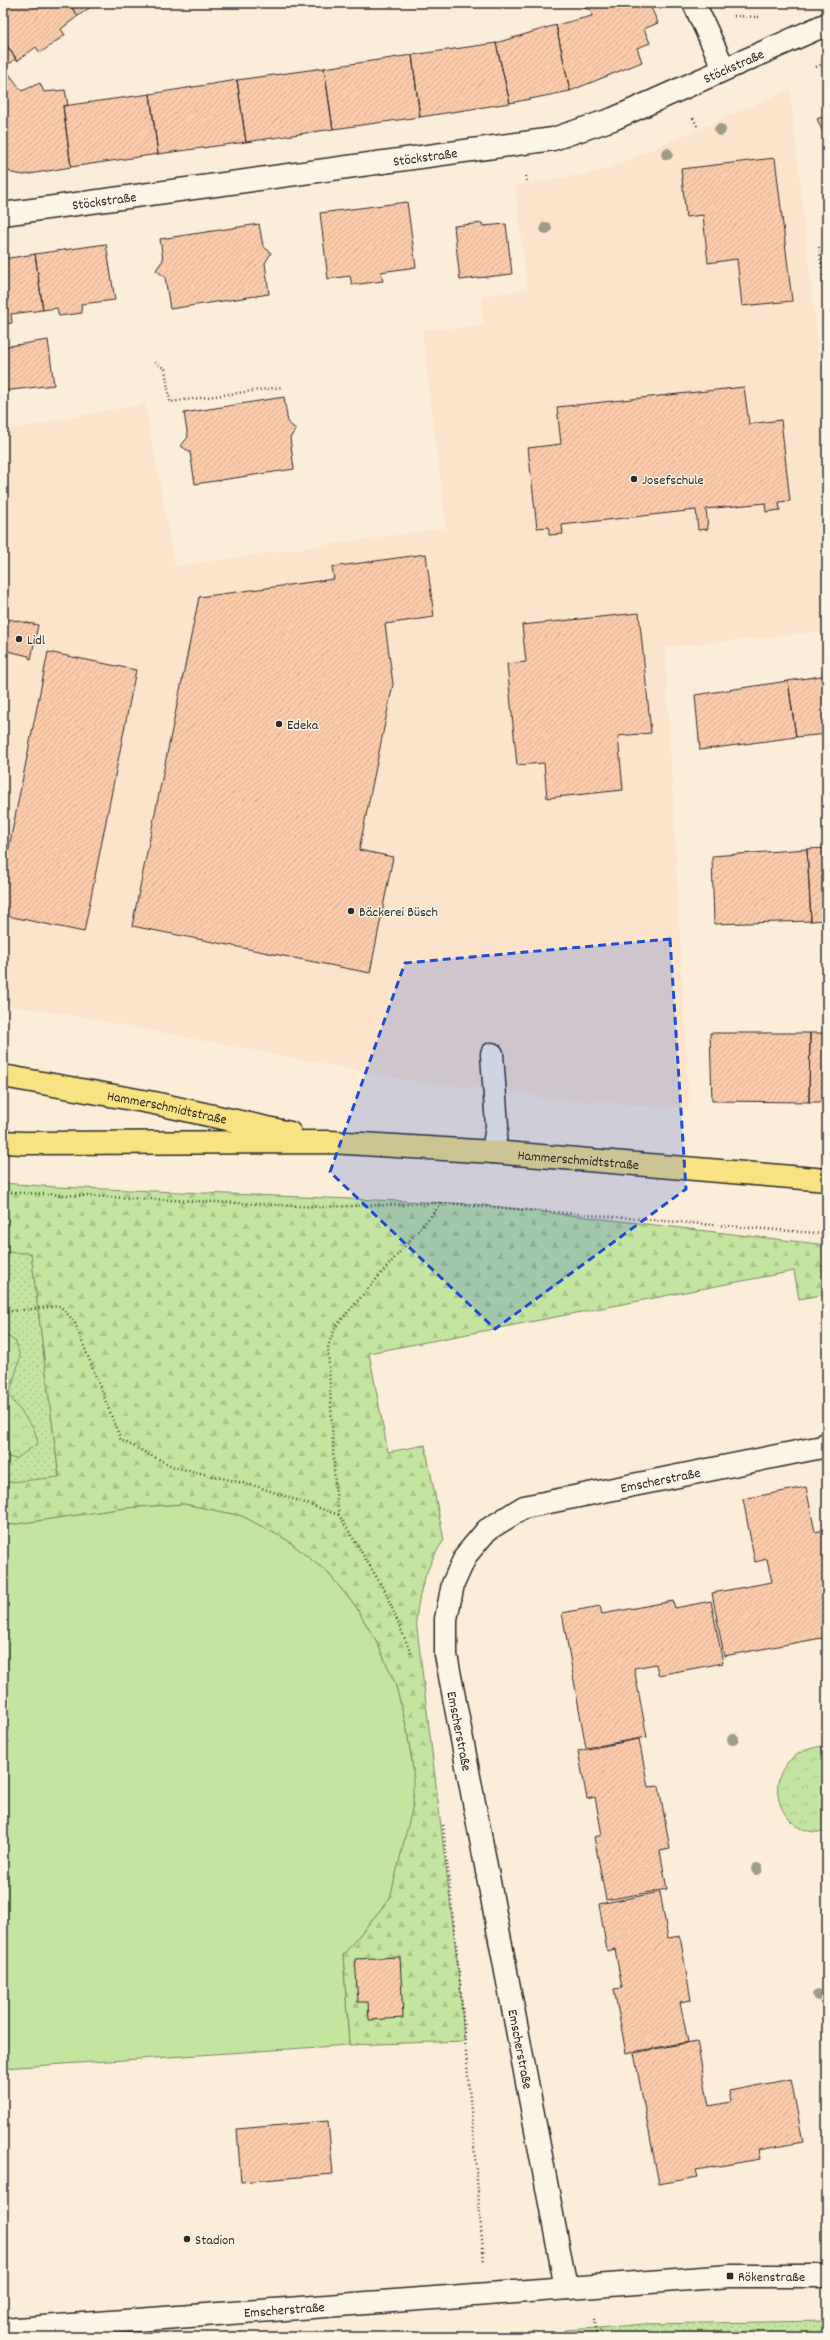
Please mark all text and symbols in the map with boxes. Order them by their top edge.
street label: Stöckstraße [701,45,768,90]
street label: Stöckstraße [392,144,459,173]
street label: Stöckstraße [71,188,138,216]
place label: Josefschule [642,471,704,491]
marker: Josefschule [629,474,639,484]
place label: Lidl [27,631,46,651]
marker: Lidl [14,634,24,644]
place label: Edeka [287,716,319,736]
marker: Edeka [274,719,284,729]
place label: Bäckerei Büsch [359,903,438,923]
marker: Bäckerei Büsch [346,906,356,916]
street label: Hammerschmidtstraße [105,1087,229,1131]
street label: Hammerschmidtstraße [517,1146,640,1176]
street label: Emscherstraße [619,1464,702,1499]
street label: Emscherstraße [441,1690,476,1773]
street label: Emscherstraße [502,2008,537,2091]
place label: Stadion [195,2231,235,2251]
marker: Stadion [182,2234,192,2244]
place label: Rökenstraße [738,2268,805,2288]
marker: Rökenstraße [725,2271,735,2281]
street label: Emscherstraße [243,2298,326,2324]

